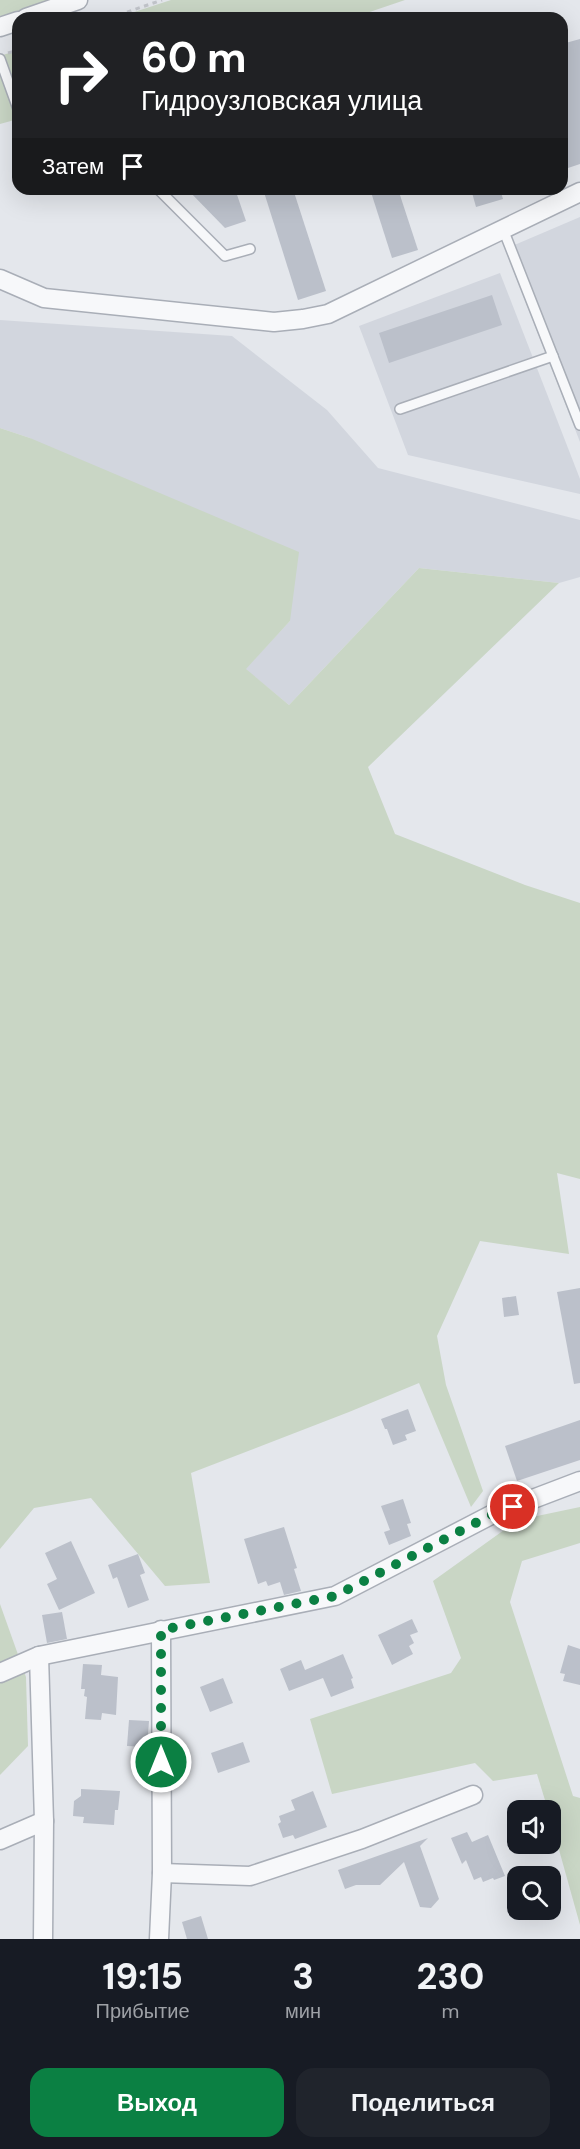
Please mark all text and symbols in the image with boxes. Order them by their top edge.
text: 60 m [141,30,247,85]
icon: right [42,36,120,114]
text: Гидроузловская улица [141,83,422,118]
icon: arrive [116,150,149,183]
text: Затем [42,152,104,181]
pin [487,1481,538,1532]
icon: arrive [496,1490,529,1523]
position arrow [129,1730,193,1794]
map controls [507,1800,561,1920]
button: sound [507,1800,561,1854]
button: search [507,1866,561,1920]
text: 19:15 [102,1953,183,2000]
text: 3 [292,1953,314,2000]
text: 230 [417,1953,484,2000]
text: Прибытие [96,1998,190,2024]
text: мин [285,1998,321,2024]
text: m [442,1998,459,2024]
button: Выход [30,2068,284,2137]
button: Поделиться [296,2068,550,2137]

